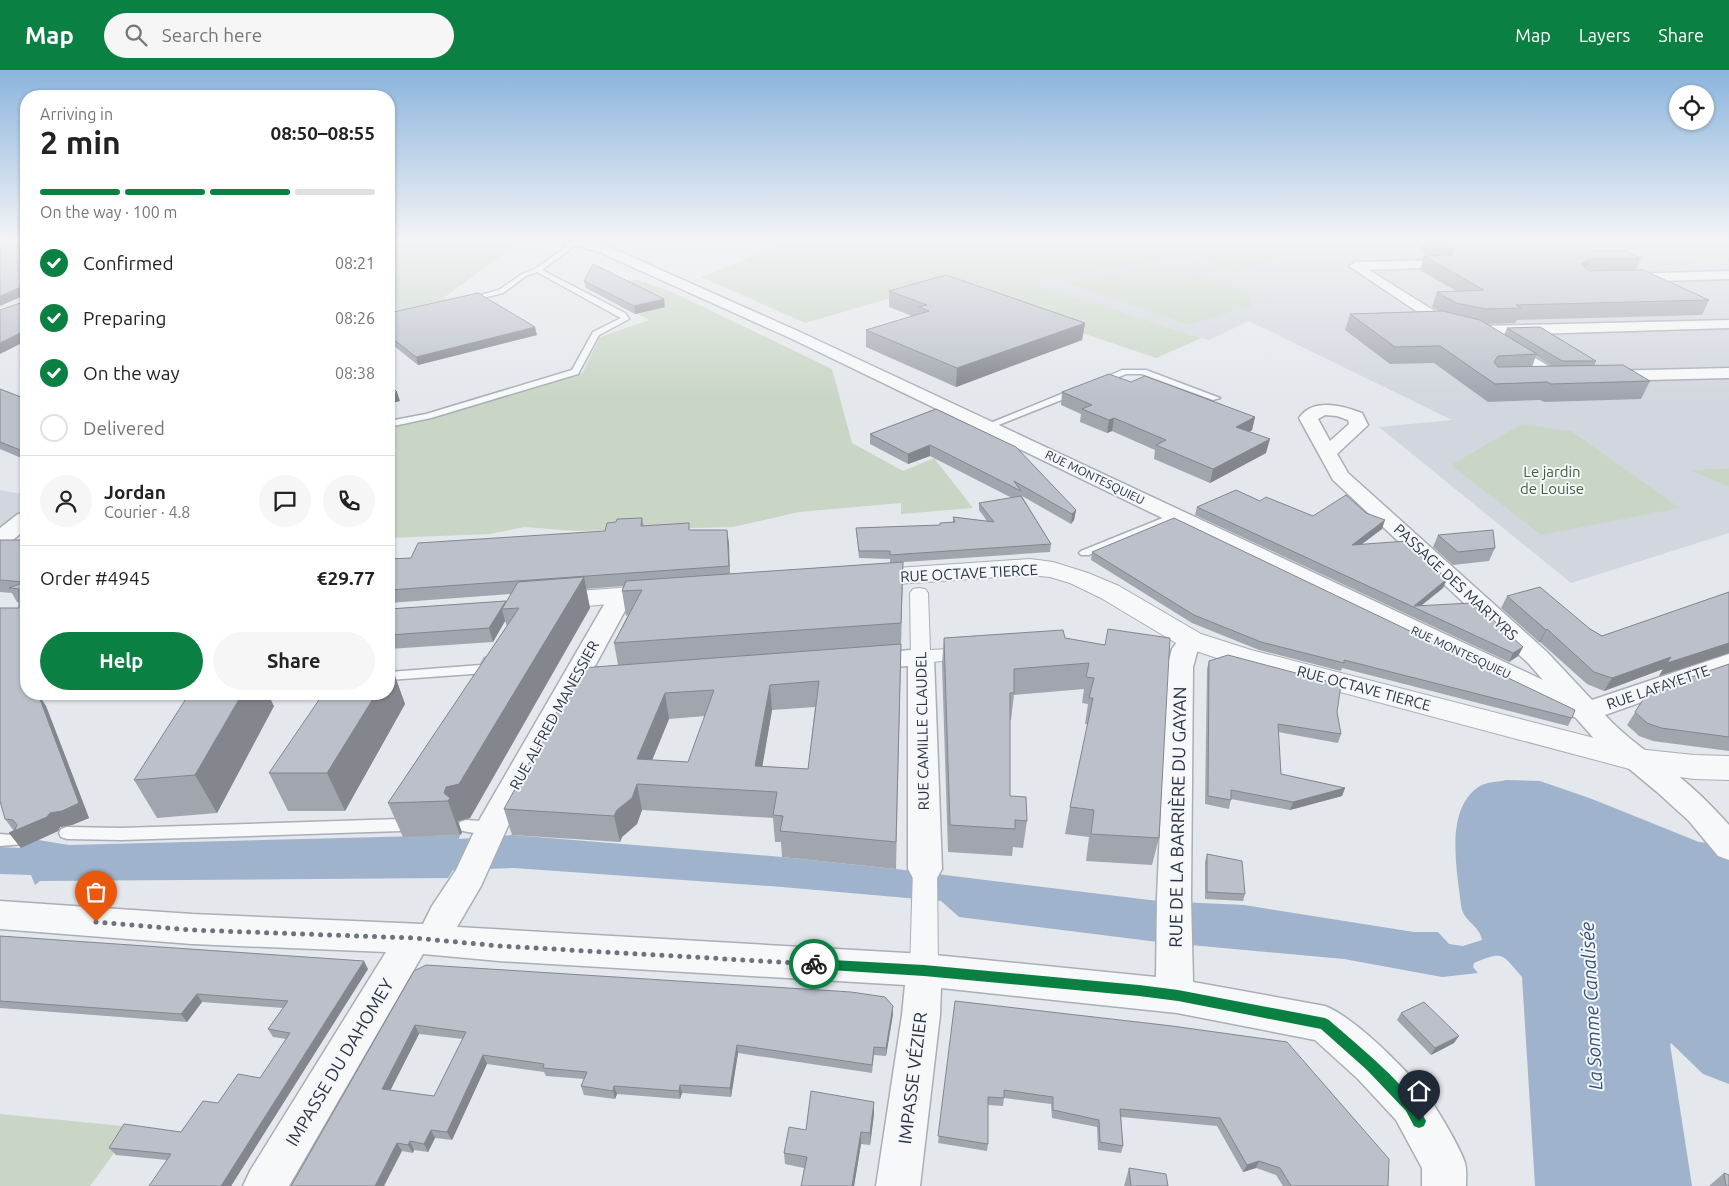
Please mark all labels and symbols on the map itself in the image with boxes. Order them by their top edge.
street label: RUE MONTESQUIEU [1043,447,1147,507]
park label: Le jardin de Louise [1520,463,1584,497]
street label: PASSAGE DES MARTYRS [1391,520,1521,644]
street label: RUE OCTAVE TIERCE [900,561,1038,585]
street label: RUE MONTESQUIEU [1409,623,1513,681]
street label: RUE ALFRED MANESSIER [506,638,602,792]
street label: RUE CAMILLE CLAUDEL [912,651,932,810]
street label: RUE LAFAYETTE [1604,661,1712,713]
street label: RUE OCTAVE TIERCE [1295,662,1433,714]
street label: RUE DE LA BARRIÈRE DU GAYAN [1164,686,1189,948]
pin [75,871,117,922]
water label: La Somme Canalisée [1576,921,1606,1091]
courier [789,939,839,989]
street label: IMPASSE DU DAHOMEY [281,974,397,1149]
street label: IMPASSE VÉZIER [893,1011,930,1145]
pin [1398,1070,1440,1121]

